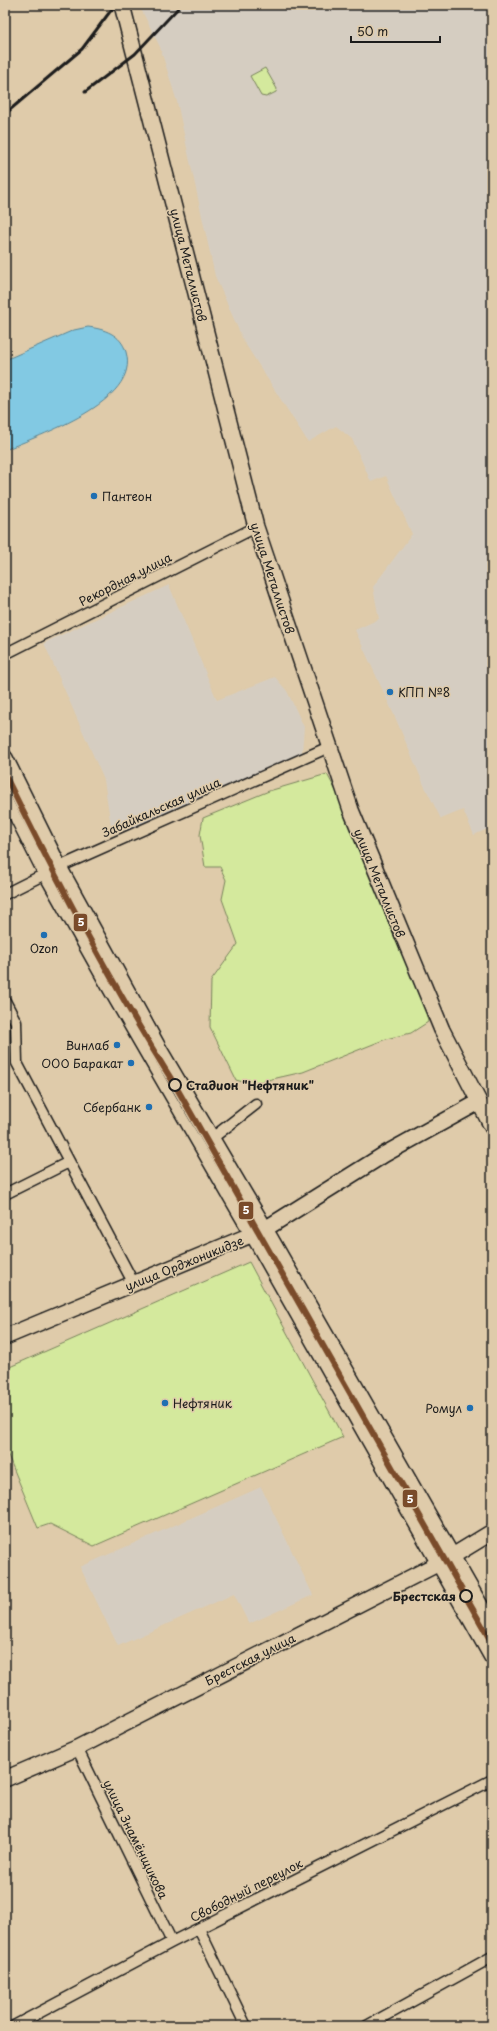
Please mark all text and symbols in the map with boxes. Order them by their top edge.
scale bar [351,18,440,44]
text: 50 m [357,22,388,40]
street label: улица Металлистов [166,206,212,324]
place label: Пантеон [102,487,152,505]
marker: Пантеон [89,491,99,501]
street label: улица Металлистов [246,520,300,636]
street label: Рекордная улица [75,548,175,610]
place label: КПП №8 [398,683,450,701]
marker: КПП №8 [385,687,395,697]
street label: Забайкальская улица [98,773,224,842]
street label: улица Металлистов [350,826,410,940]
line badge: 5 [73,913,88,932]
text: 5 [77,913,85,930]
marker: Ozon [39,930,49,940]
place label: Ozon [30,939,58,957]
place label: Винлаб [66,1036,109,1054]
marker: Винлаб [112,1040,122,1050]
place label: ООО Баракат [41,1054,124,1072]
marker: ООО Баракат [126,1058,136,1068]
place label: Стадион "Нефтяник" [186,1076,314,1094]
marker: Стадион "Нефтяник" [168,1078,182,1092]
place label: Сбербанк [83,1098,142,1116]
marker: Сбербанк [144,1102,154,1112]
line badge: 5 [238,1201,254,1220]
text: 5 [242,1201,250,1218]
street label: улица Орджоникидзе [122,1231,247,1295]
place label: Нефтяник [173,1394,233,1412]
marker: Нефтяник [160,1398,170,1408]
place label: Ромул [425,1399,462,1417]
marker: Ромул [465,1403,475,1413]
line badge: 5 [402,1489,418,1508]
text: 5 [406,1490,414,1507]
place label: Брестская [393,1587,456,1605]
marker: Брестская [459,1589,473,1603]
street label: Брестская улица [202,1628,299,1690]
street label: улица Знамёнщикова [99,1776,173,1902]
street label: Свободный переулок [187,1853,306,1926]

